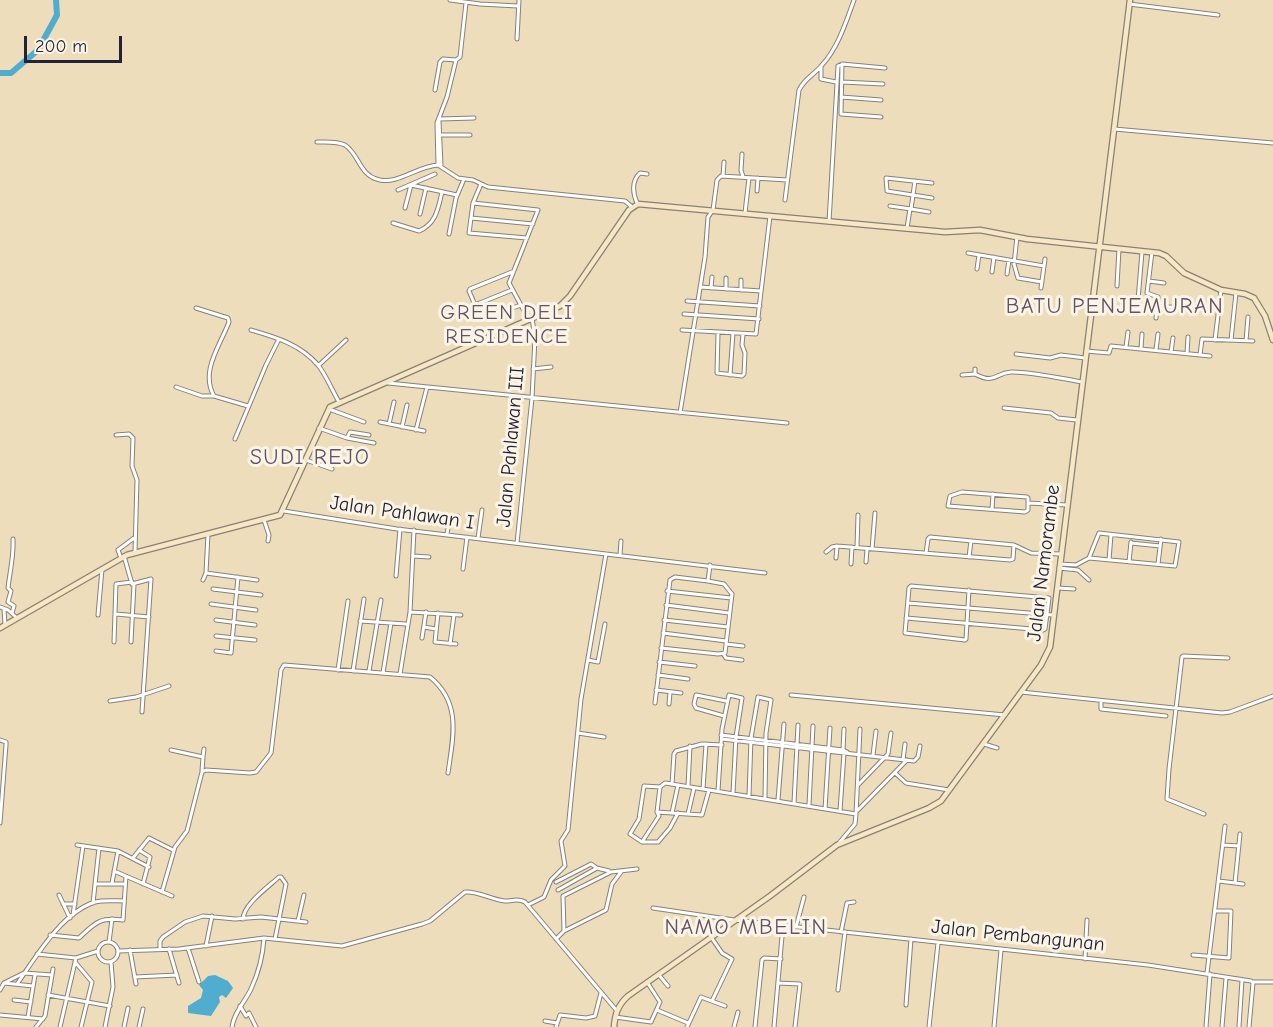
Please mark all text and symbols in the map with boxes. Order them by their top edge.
scale bar [27,24,124,62]
text: 200 m [35,36,87,57]
district label: BATU PENJEMURAN [1006,294,1224,320]
district label: GREEN DELI RESIDENCE [440,300,574,350]
street label: Jalan Pahlawan III [492,366,530,528]
district label: SUDI REJO [250,445,370,471]
street label: Jalan Namorambe [1022,483,1066,643]
street label: Jalan Pahlawan I [328,491,476,535]
district label: NAMO MBELIN [664,915,828,941]
street label: Jalan Pembangunan [930,915,1106,957]

